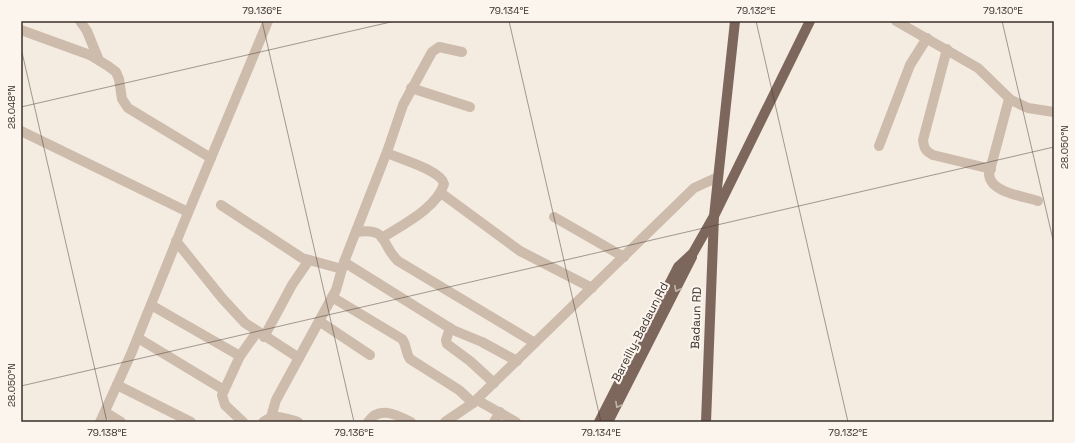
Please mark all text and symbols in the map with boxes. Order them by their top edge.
text: 79.136°E [242,4,282,17]
text: 79.134°E [489,4,529,17]
text: 79.132°E [736,4,776,17]
text: 79.130°E [983,4,1023,17]
text: 28.048°N [5,85,18,129]
text: 28.050°N [1058,125,1071,169]
street label: Bareilly-Badaun Rd [608,279,672,385]
one-way arrow [674,284,682,292]
street label: Badaun RD [687,286,705,349]
text: 28.050°N [5,363,18,407]
one-way arrow [615,400,623,408]
text: 79.138°E [87,426,127,439]
text: 79.136°E [334,426,374,439]
text: 79.134°E [581,426,621,439]
text: 79.132°E [828,426,868,439]

